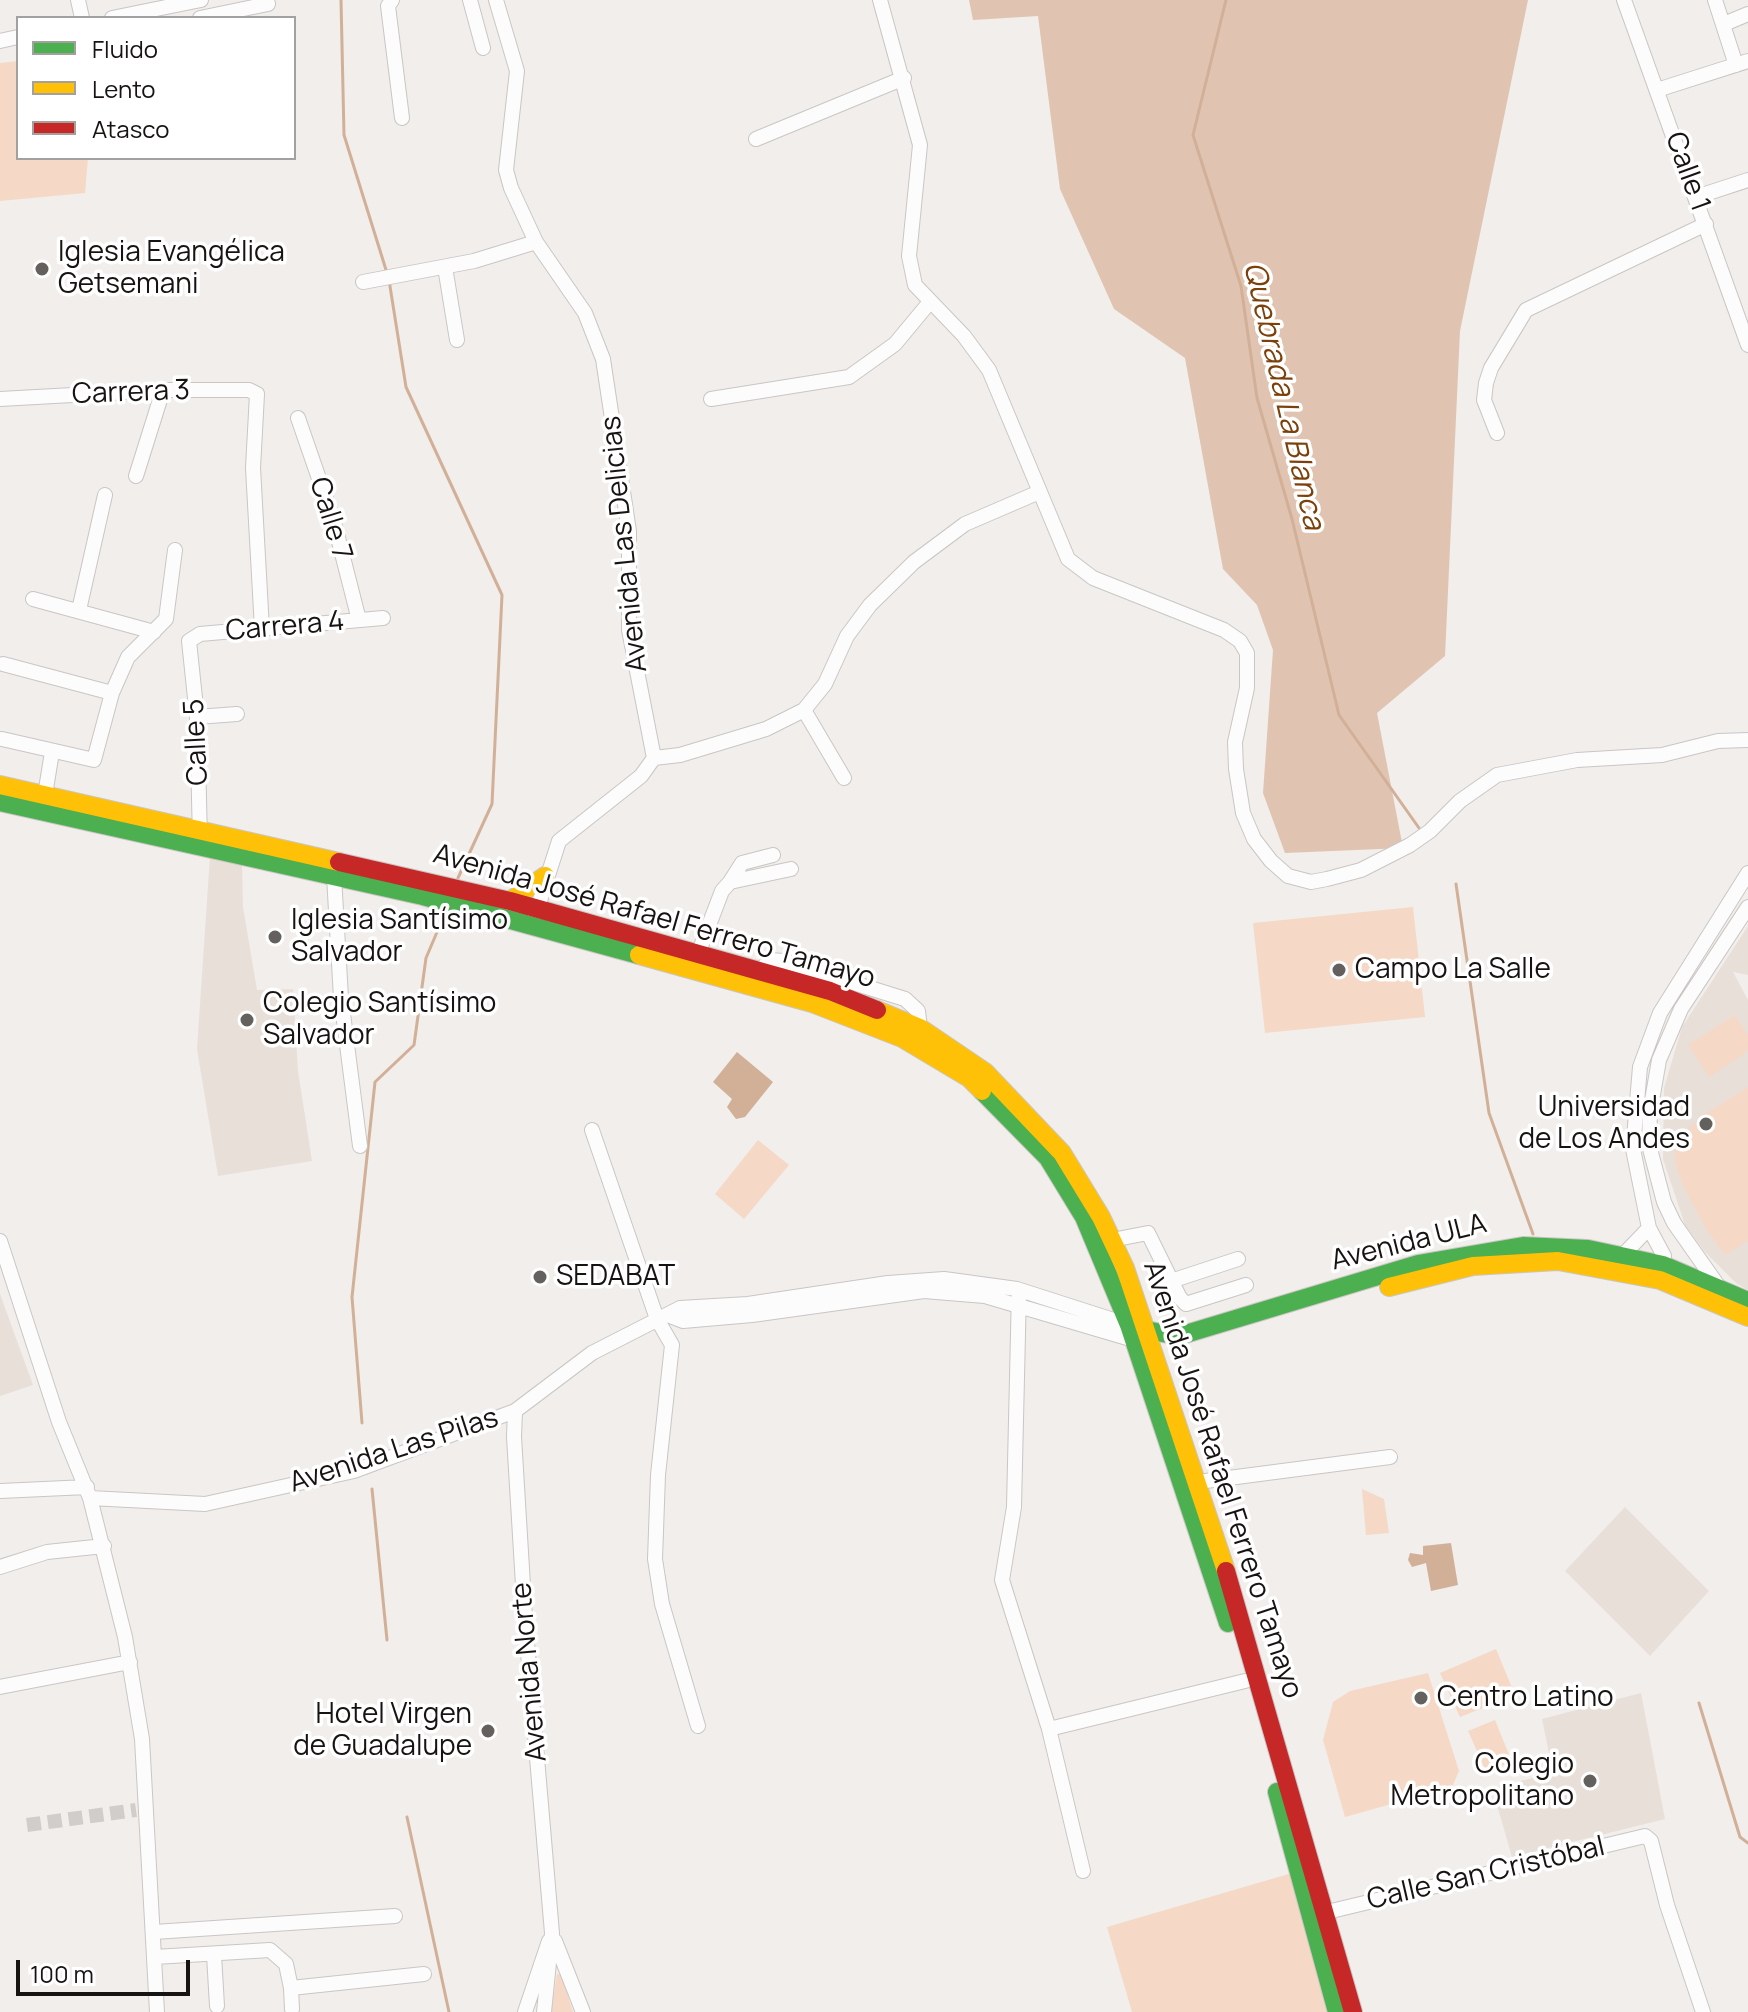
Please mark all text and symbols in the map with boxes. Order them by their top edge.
legend [16,16,296,160]
text: Fluido [92,32,158,65]
text: Lento [92,72,156,105]
text: Atasco [92,112,169,145]
street label: Calle 1 [1657,128,1717,216]
place label: Iglesia Evangélica Getsemani [58,236,285,302]
water label: Quebrada La Blanca [1235,259,1331,533]
marker: Iglesia Evangélica Getsemani [33,260,51,278]
street label: Carrera 3 [71,374,191,412]
street label: Avenida Las Delicias [595,414,655,674]
street label: Calle 7 [302,474,358,564]
street label: Carrera 4 [224,605,346,649]
street label: Calle 5 [178,698,216,786]
street label: Avenida José Rafael Ferrero Tamayo [429,838,879,996]
place label: Iglesia Santísimo Salvador [291,904,508,970]
marker: Iglesia Santísimo Salvador [266,928,284,946]
place label: Campo La Salle [1355,953,1551,987]
marker: Campo La Salle [1330,961,1348,979]
place label: Colegio Santísimo Salvador [263,987,496,1053]
marker: Colegio Santísimo Salvador [238,1011,256,1029]
place label: Universidad de Los Andes [1518,1091,1690,1157]
marker: Universidad de Los Andes [1697,1115,1715,1133]
street label: Avenida ULA [1328,1207,1490,1279]
street label: Avenida José Rafael Ferrero Tamayo [1135,1257,1309,1703]
place label: SEDABAT [556,1260,675,1294]
marker: SEDABAT [531,1268,549,1286]
street label: Avenida Las Pilas [285,1401,503,1501]
street label: Avenida Norte [505,1581,555,1763]
place label: Centro Latino [1437,1681,1614,1715]
marker: Centro Latino [1412,1689,1430,1707]
place label: Hotel Virgen de Guadalupe [293,1698,472,1764]
marker: Hotel Virgen de Guadalupe [479,1722,497,1740]
place label: Colegio Metropolitano [1390,1748,1574,1814]
marker: Colegio Metropolitano [1581,1772,1599,1790]
street label: Calle San Cristóbal [1364,1830,1608,1918]
scale bar [20,1944,194,1994]
text: 100 m [30,1957,94,1990]

